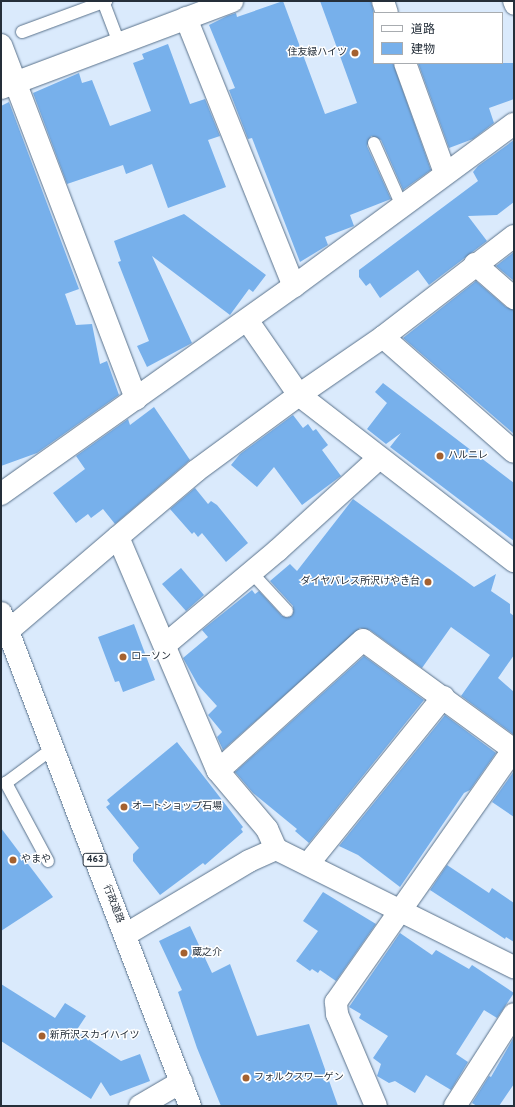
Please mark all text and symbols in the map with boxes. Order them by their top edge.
legend [373,12,503,64]
text: 道路 [411,22,435,38]
text: 建物 [411,42,435,58]
place label: 住友緑ハイツ [287,47,347,59]
marker: 住友緑ハイツ [350,48,360,58]
place label: ハルニレ [448,450,488,462]
marker: ハルニレ [435,451,445,461]
place label: ダイヤパレス所沢けやき台 [300,576,420,588]
marker: ダイヤパレス所沢けやき台 [423,577,433,587]
place label: ローソン [131,651,171,663]
marker: ローソン [118,652,128,662]
place label: オートショップ石場 [132,801,222,813]
marker: オートショップ石場 [119,802,129,812]
road number: 463 [82,853,108,867]
place label: やまや [21,854,51,866]
marker: やまや [8,855,18,865]
street label: 行政道路 [100,883,126,925]
place label: 蔵之介 [192,947,222,959]
marker: 蔵之介 [179,948,189,958]
place label: 新所沢スカイハイツ [50,1030,140,1042]
marker: 新所沢スカイハイツ [37,1031,47,1041]
place label: フォルクスワーゲン [254,1072,344,1084]
marker: フォルクスワーゲン [241,1073,251,1083]

